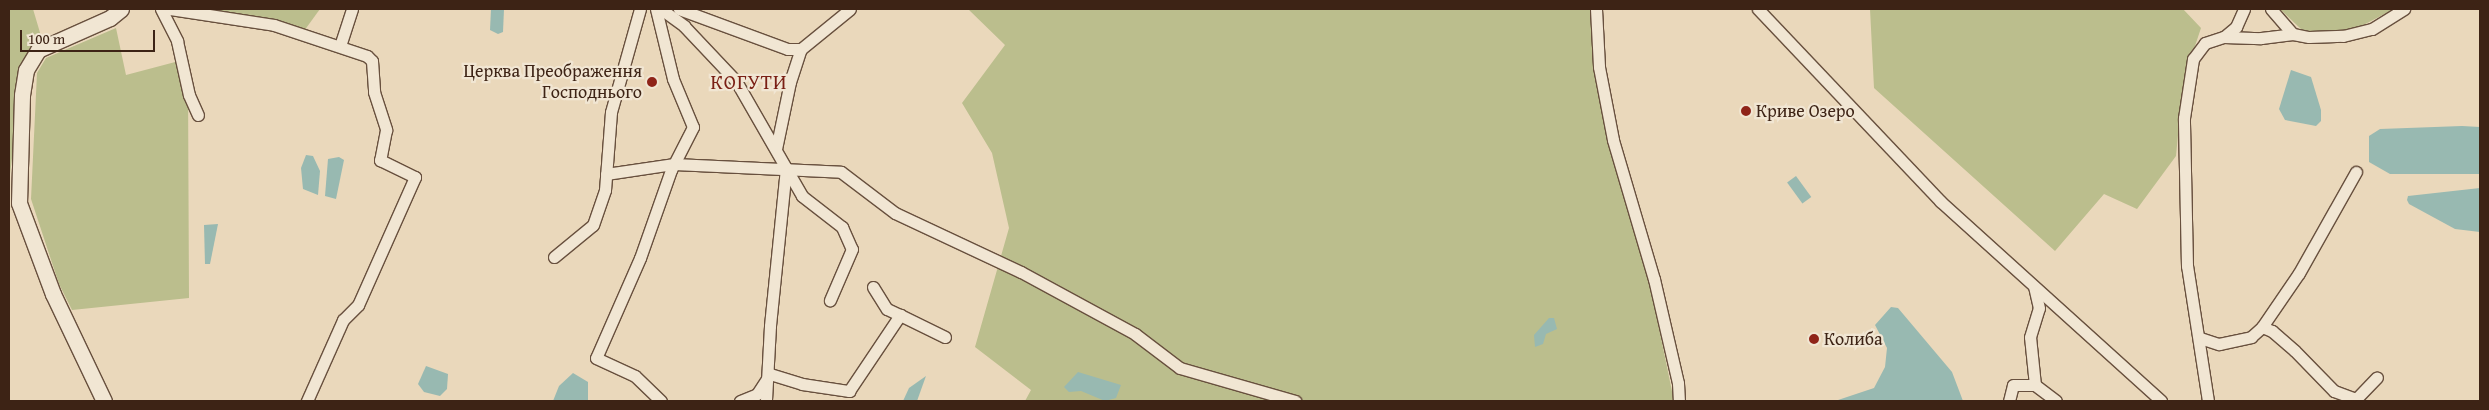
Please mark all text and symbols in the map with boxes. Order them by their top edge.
scale bar [22,20,158,52]
text: 100 m [28,28,65,49]
place label: Церква Преображення Господнього [463,61,642,104]
district label: КОГУТИ [710,69,788,93]
marker: Церква Преображення Господнього [646,76,658,88]
place label: Криве Озеро [1756,100,1855,122]
marker: Криве Озеро [1740,105,1752,117]
place label: Колиба [1824,328,1883,350]
marker: Колиба [1808,333,1820,345]

